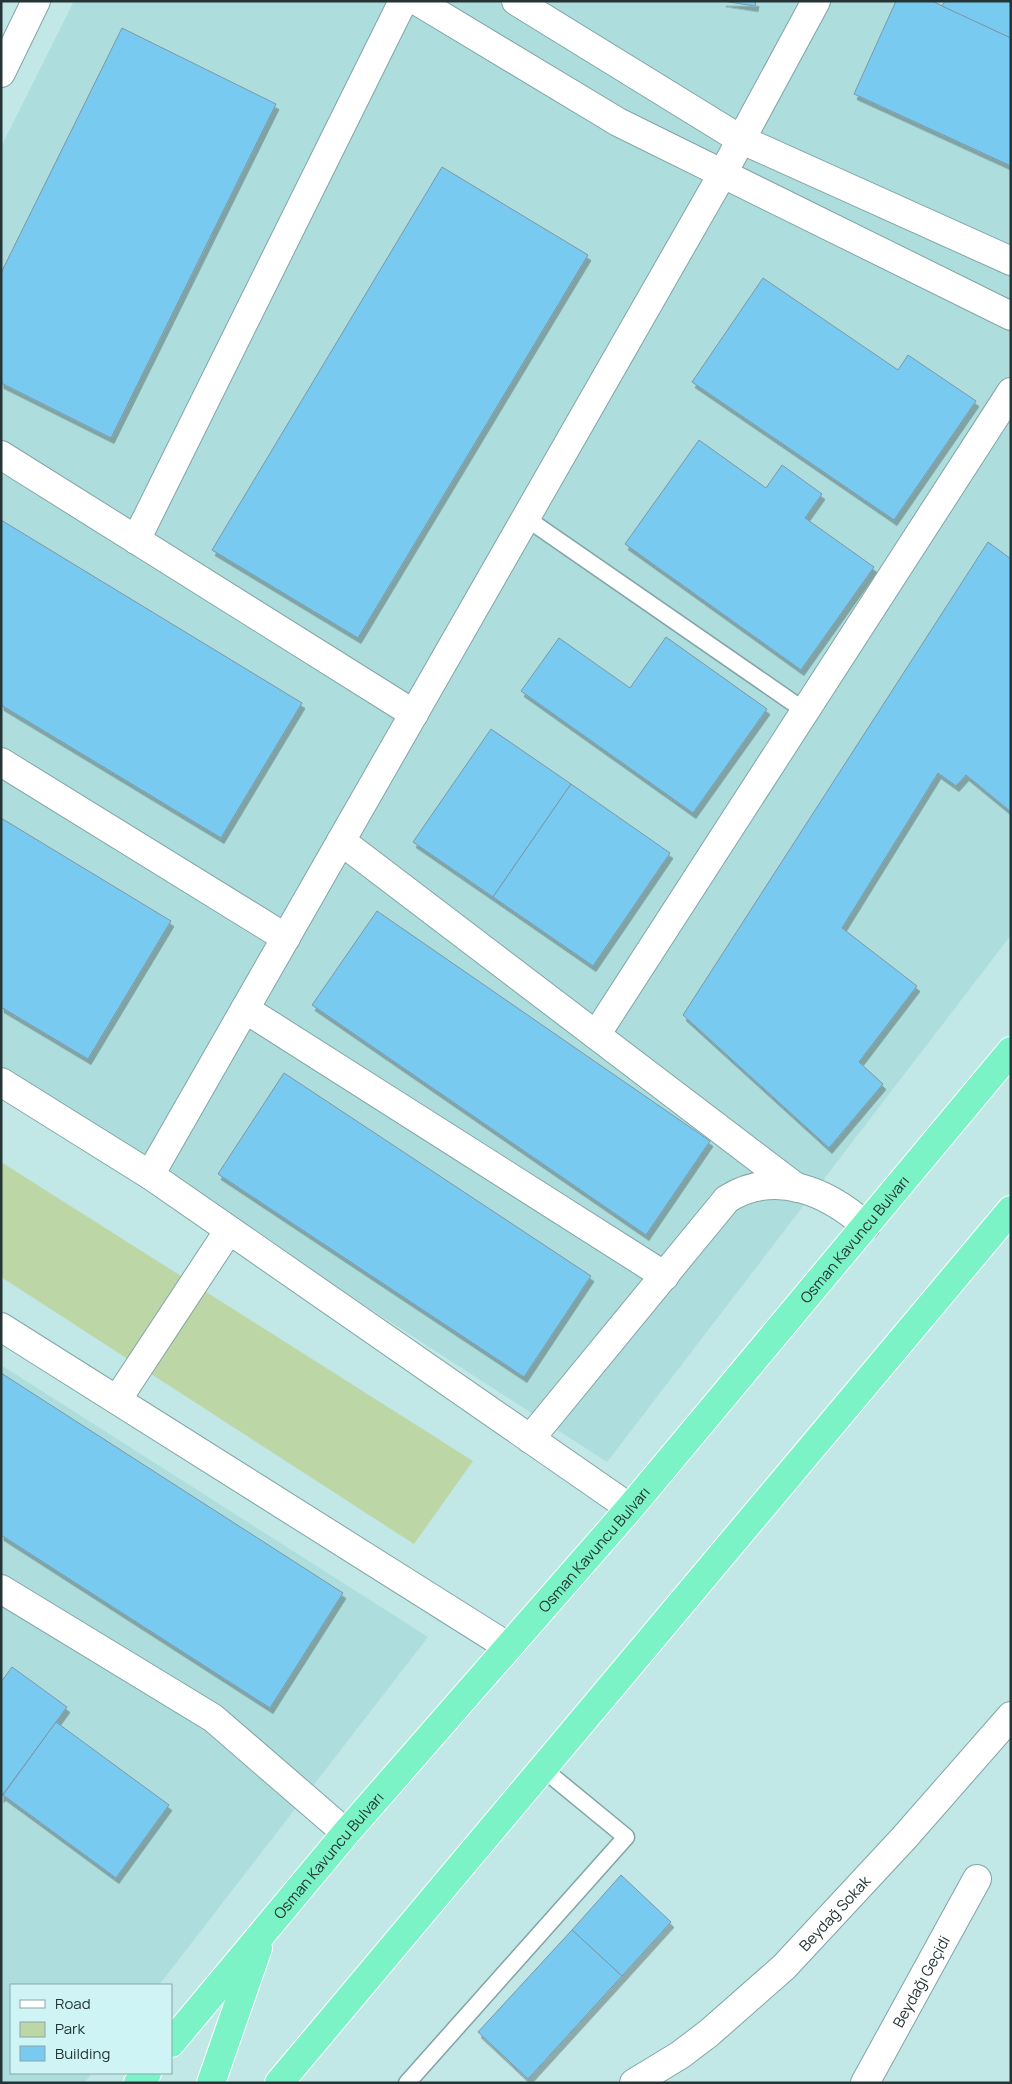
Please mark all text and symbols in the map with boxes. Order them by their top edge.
street label: Osman Kavuncu Bulvarı [795,1171,914,1307]
street label: Osman Kavuncu Bulvarı [533,1482,654,1617]
street label: Osman Kavuncu Bulvarı [268,1787,388,1923]
street label: Beydağ Sokak [794,1870,875,1955]
street label: Beydağı Geçidi [887,1932,954,2031]
legend [10,1984,172,2074]
text: Road [55,1993,91,2014]
text: Park [55,2018,85,2039]
text: Building [55,2043,110,2064]

